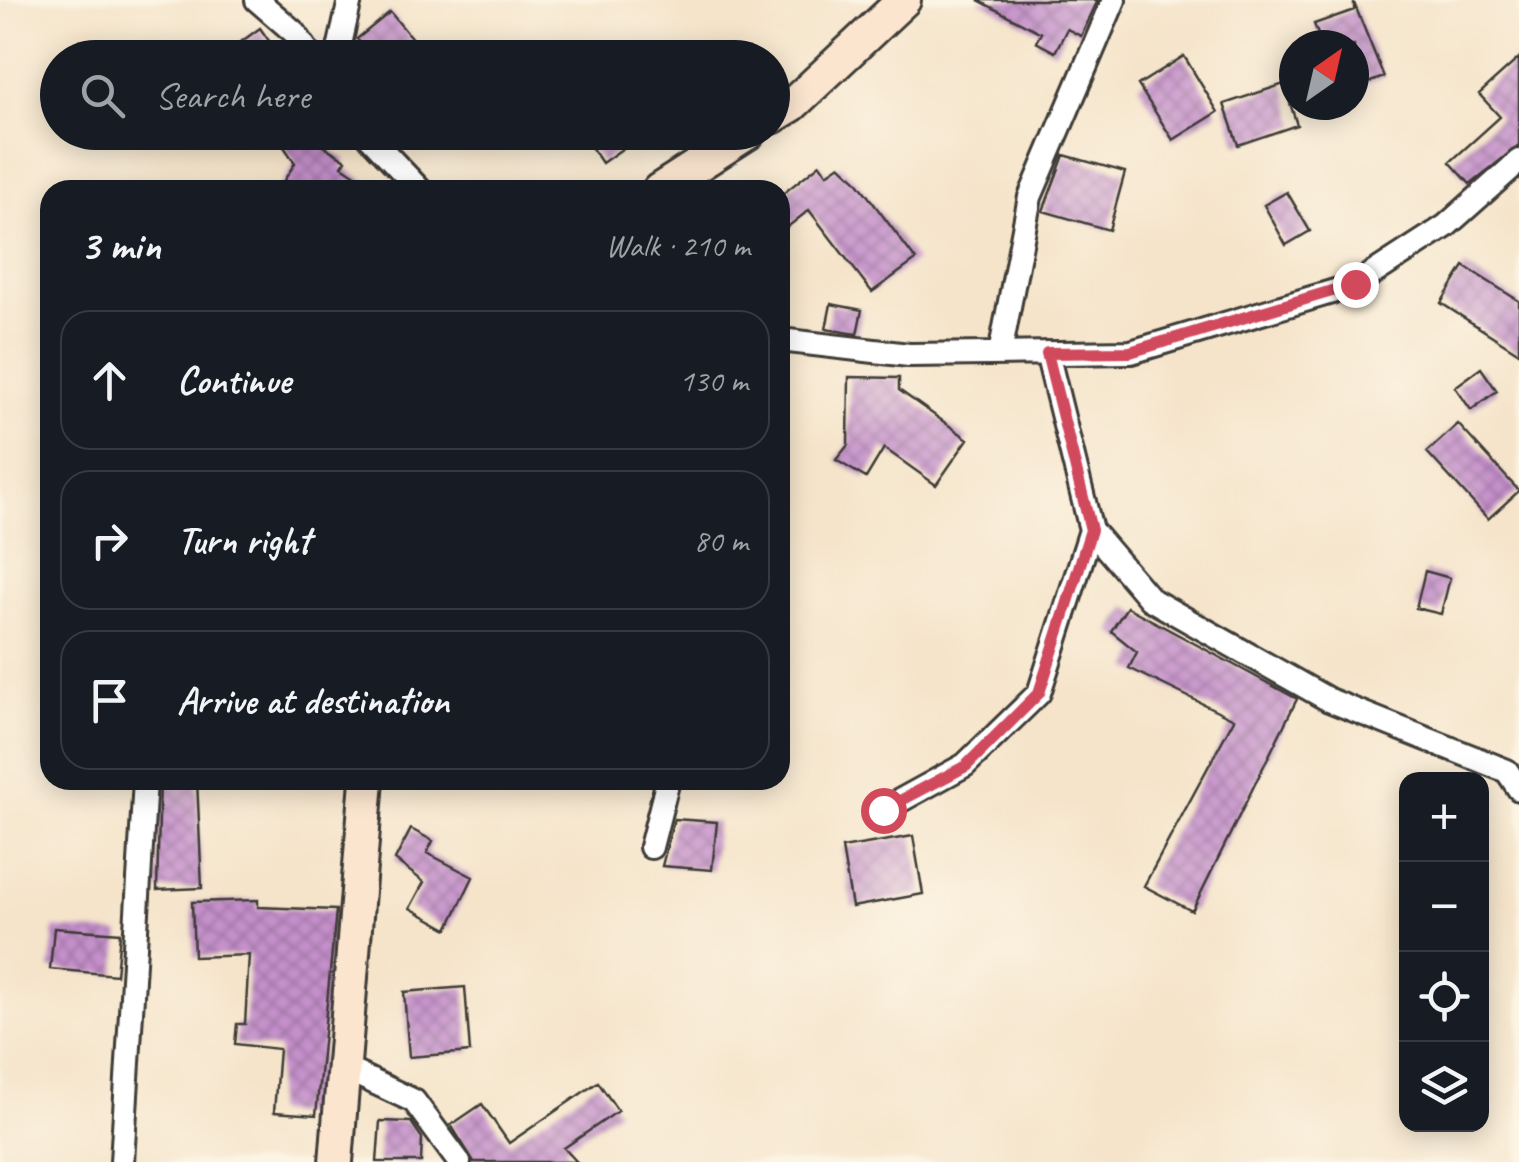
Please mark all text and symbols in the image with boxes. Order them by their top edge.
north arrow [1279,30,1369,120]
search box [40,40,790,150]
icon: search [75,68,130,123]
text: Search here [155,72,310,119]
text: 3 min [80,219,160,272]
text: Walk · 210 m [606,225,750,266]
route end [1333,262,1379,308]
icon: ahead [82,353,137,408]
text: Continue [177,357,291,404]
text: 130 m [679,360,748,401]
icon: right [82,513,137,568]
text: Turn right [177,517,311,564]
text: 80 m [694,520,748,561]
icon: arrive [82,673,137,728]
text: Arrive at destination [177,677,449,724]
map controls [1399,772,1489,1132]
button: + [1399,772,1489,862]
route start [861,788,907,834]
button: − [1399,862,1489,952]
button: locate [1399,952,1489,1042]
button: layers [1399,1042,1489,1132]

